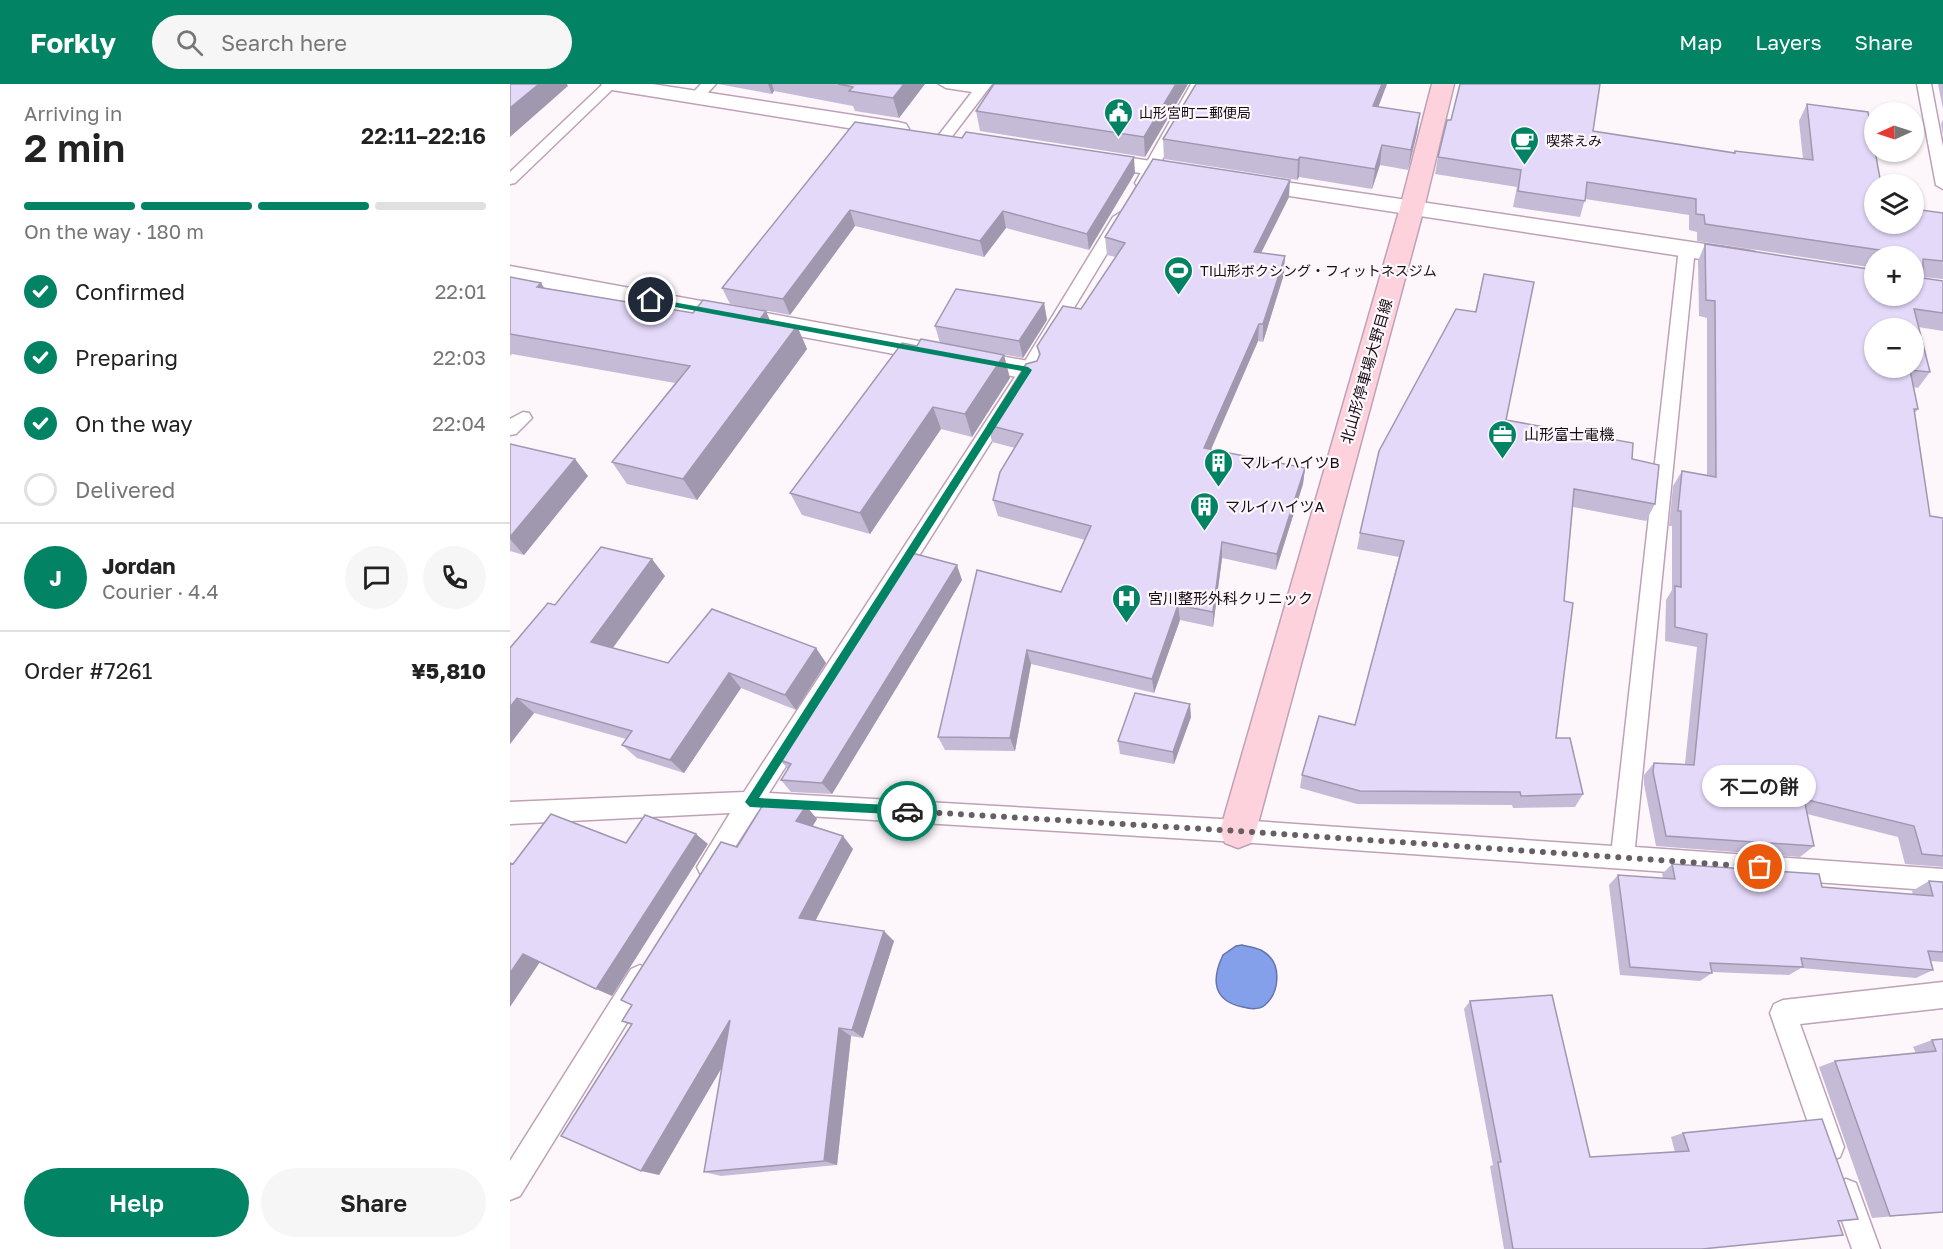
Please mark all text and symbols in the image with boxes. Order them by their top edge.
search box [152,15,572,69]
text: Forkly [30,26,116,59]
icon: search [173,26,206,59]
text: Search here [221,29,347,56]
text: Map [1679,29,1722,55]
text: Layers [1755,29,1822,55]
text: Share [1855,29,1913,55]
public building icon: 山形宮町二郵便局 [1102,96,1134,138]
text: Arriving in [24,101,122,125]
north arrow [1864,102,1924,162]
map controls [1864,102,1924,378]
place label: 山形宮町二郵便局 [1139,104,1251,121]
text: 22:11–22:16 [361,122,486,149]
text: 2 min [24,124,125,171]
cafe icon: 喫茶えみ [1509,124,1541,166]
place label: 喫茶えみ [1546,132,1602,149]
button: layers [1864,174,1924,234]
text: On the way · 180 m [24,219,204,243]
button: + [1864,246,1924,306]
sports icon: TI山形ボクシング・フィットネスジム [1163,254,1195,296]
place label: TI山形ボクシング・フィットネスジム [1200,262,1437,279]
pin [625,274,676,325]
icon: check [24,275,57,308]
text: Confirmed [75,278,185,305]
text: 22:01 [435,279,486,303]
icon: home [634,283,667,316]
street label: 北山形停車場大野目線 [1337,296,1395,446]
button: − [1864,318,1924,378]
icon: check [24,341,57,374]
text: Preparing [75,344,178,371]
text: 22:03 [433,345,486,369]
icon: check [24,407,57,440]
text: On the way [75,410,193,437]
text: 22:04 [432,411,486,435]
office icon: 山形富士電機 [1487,418,1519,460]
place label: 山形富士電機 [1524,425,1614,443]
building icon: マルイハイツB [1203,446,1235,488]
place label: マルイハイツB [1240,453,1339,471]
text: Delivered [75,476,175,503]
building icon: マルイハイツA [1188,490,1220,532]
place label: マルイハイツA [1225,497,1324,515]
button: chat [345,546,408,609]
button: phone [423,546,486,609]
text: Jordan [102,552,176,579]
text: J [49,564,62,591]
text: Courier · 4.4 [102,579,219,603]
hospital icon: 宮川整形外科クリニック [1111,582,1143,624]
place label: 宮川整形外科クリニック [1148,589,1313,607]
text: Order #7261 [24,657,152,684]
text: ¥5,810 [411,657,486,684]
callout: 不二の餅 [1703,765,1817,807]
text: 不二の餅 [1719,774,1799,798]
courier [877,781,937,841]
icon: car [891,795,924,828]
pin [1734,841,1785,892]
icon: bag [1743,850,1776,883]
button: Help [24,1168,249,1237]
button: Share [261,1168,486,1237]

